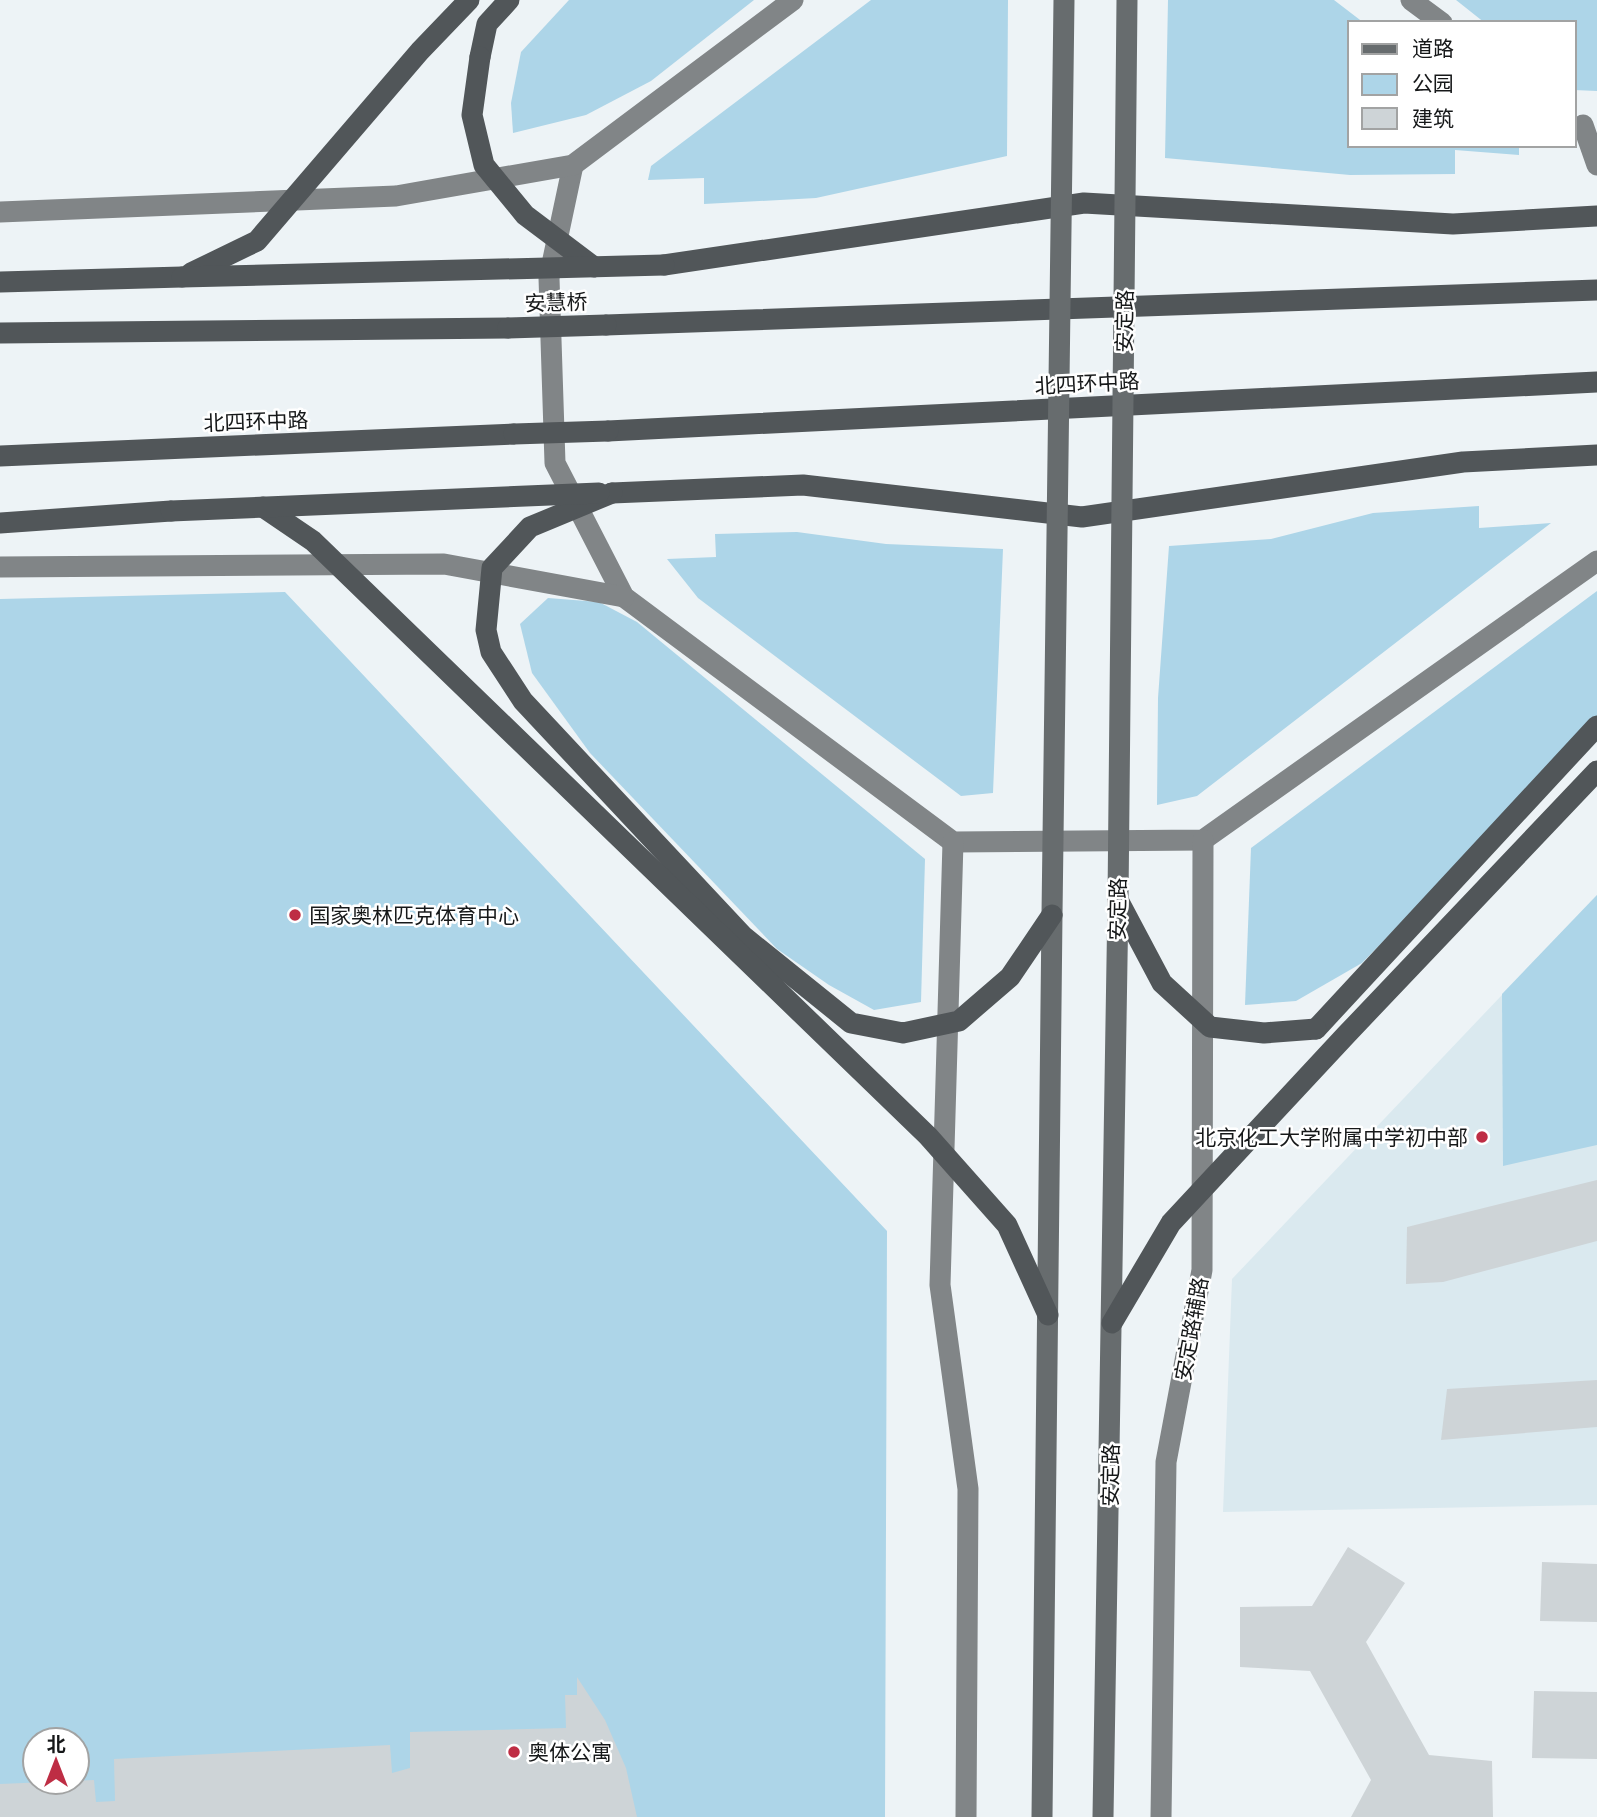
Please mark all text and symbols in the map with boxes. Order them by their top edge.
legend [1348,21,1576,147]
text: 道路 [1412,35,1454,61]
text: 公园 [1412,70,1454,96]
text: 建筑 [1412,105,1454,131]
street label: 安慧桥 [524,288,588,316]
street label: 安定路 [1110,289,1138,353]
street label: 北四环中路 [1034,367,1140,399]
street label: 北四环中路 [203,406,309,436]
street label: 安定路 [1103,877,1131,941]
place label: 国家奥林匹克体育中心 [309,902,519,928]
marker: 国家奥林匹克体育中心 [287,907,303,923]
place label: 北京化工大学附属中学初中部 [1195,1124,1468,1150]
marker: 北京化工大学附属中学初中部 [1474,1129,1490,1145]
street label: 安定路辅路 [1169,1275,1213,1383]
street label: 安定路 [1096,1443,1124,1507]
north arrow [21,1726,91,1796]
text: 北 [46,1732,66,1755]
place label: 奥体公寓 [528,1739,612,1765]
marker: 奥体公寓 [506,1744,522,1760]

